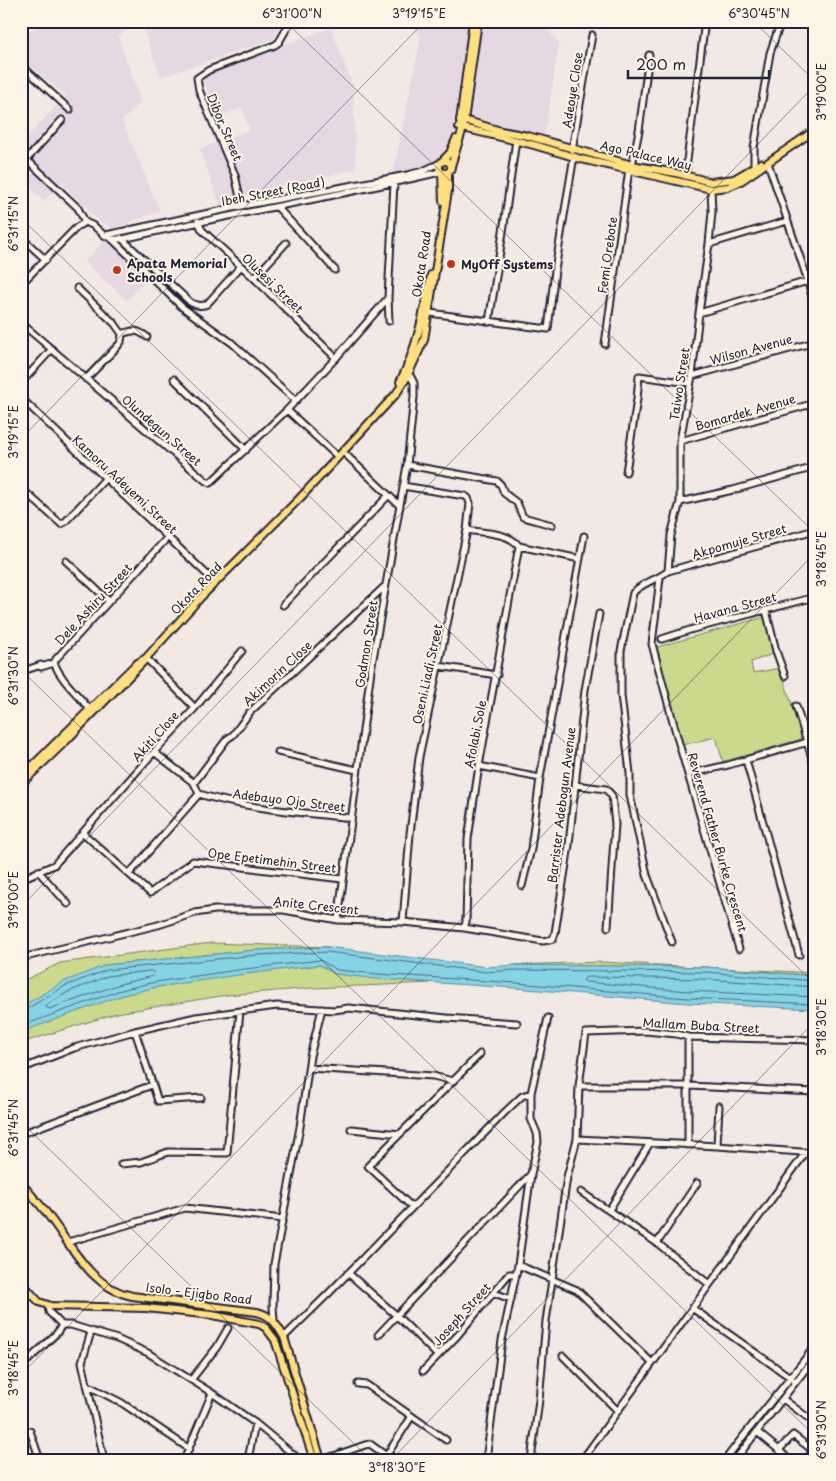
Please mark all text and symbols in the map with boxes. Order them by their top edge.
text: 6°31'00"N [262,4,322,22]
text: 3°19'15"E [392,4,446,22]
text: 6°30'45"N [728,4,790,22]
scale bar [628,48,770,80]
street label: Adeoye Close [557,51,587,129]
text: 200 m [636,52,686,75]
text: 3°19'00"E [812,63,830,121]
street label: Dibor Street [203,90,247,164]
street label: Ago Palace Way [598,136,694,174]
street label: Ibeh Street (Road) [220,172,326,210]
text: 6°31'15"N [4,196,22,252]
street label: Femi Orebote [593,216,621,294]
street label: Okota Road [407,229,435,299]
street label: Olusesi Street [238,249,308,317]
place label: Apata Memorial Schools [127,254,227,286]
place label: MyOff Systems [461,255,553,273]
marker: MyOff Systems [445,258,457,270]
marker: Apata Memorial Schools [111,264,123,276]
street label: Wilson Avenue [708,329,795,369]
street label: Taiwo Street [664,346,694,422]
street label: Bomardek Avenue [693,389,798,435]
street label: Olundegun Street [118,390,206,470]
text: 3°19'15"E [4,405,22,459]
street label: Kamoru Adeyemi Street [68,430,182,538]
street label: Akpomuje Street [690,519,789,563]
text: 3°18'45"E [812,531,830,587]
street label: Okota Road [166,558,226,618]
street label: Dele Ashiru Street [50,559,136,649]
street label: Havana Street [692,587,778,627]
street label: Godmon Street [350,599,382,689]
street label: Oseni Liadi Street [408,622,446,726]
street label: Akimorin Close [238,636,316,710]
text: 6°31'30"N [4,646,22,706]
street label: Afolabi Sole [460,698,491,770]
street label: Akiti Close [127,707,183,765]
street label: Barrister Adebogun Avenue [543,726,580,884]
street label: Reverend Father Burke Crescent [684,750,752,934]
street label: Adebayo Ojo Street [232,784,346,816]
street label: Ope Epetimehin Street [207,843,337,877]
text: 3°19'00"E [4,871,22,929]
street label: Anite Crescent [272,892,360,918]
text: 3°18'30"E [812,998,830,1056]
street label: Mallam Buba Street [642,1013,760,1037]
text: 6°31'45"N [4,1099,22,1157]
street label: Isolo - Ejigbo Road [145,1278,253,1308]
street label: Joseph Street [428,1278,494,1350]
text: 3°18'45"E [4,1340,22,1396]
text: 6°31'30"N [812,1400,830,1460]
text: 3°18'30"E [368,1458,426,1476]

